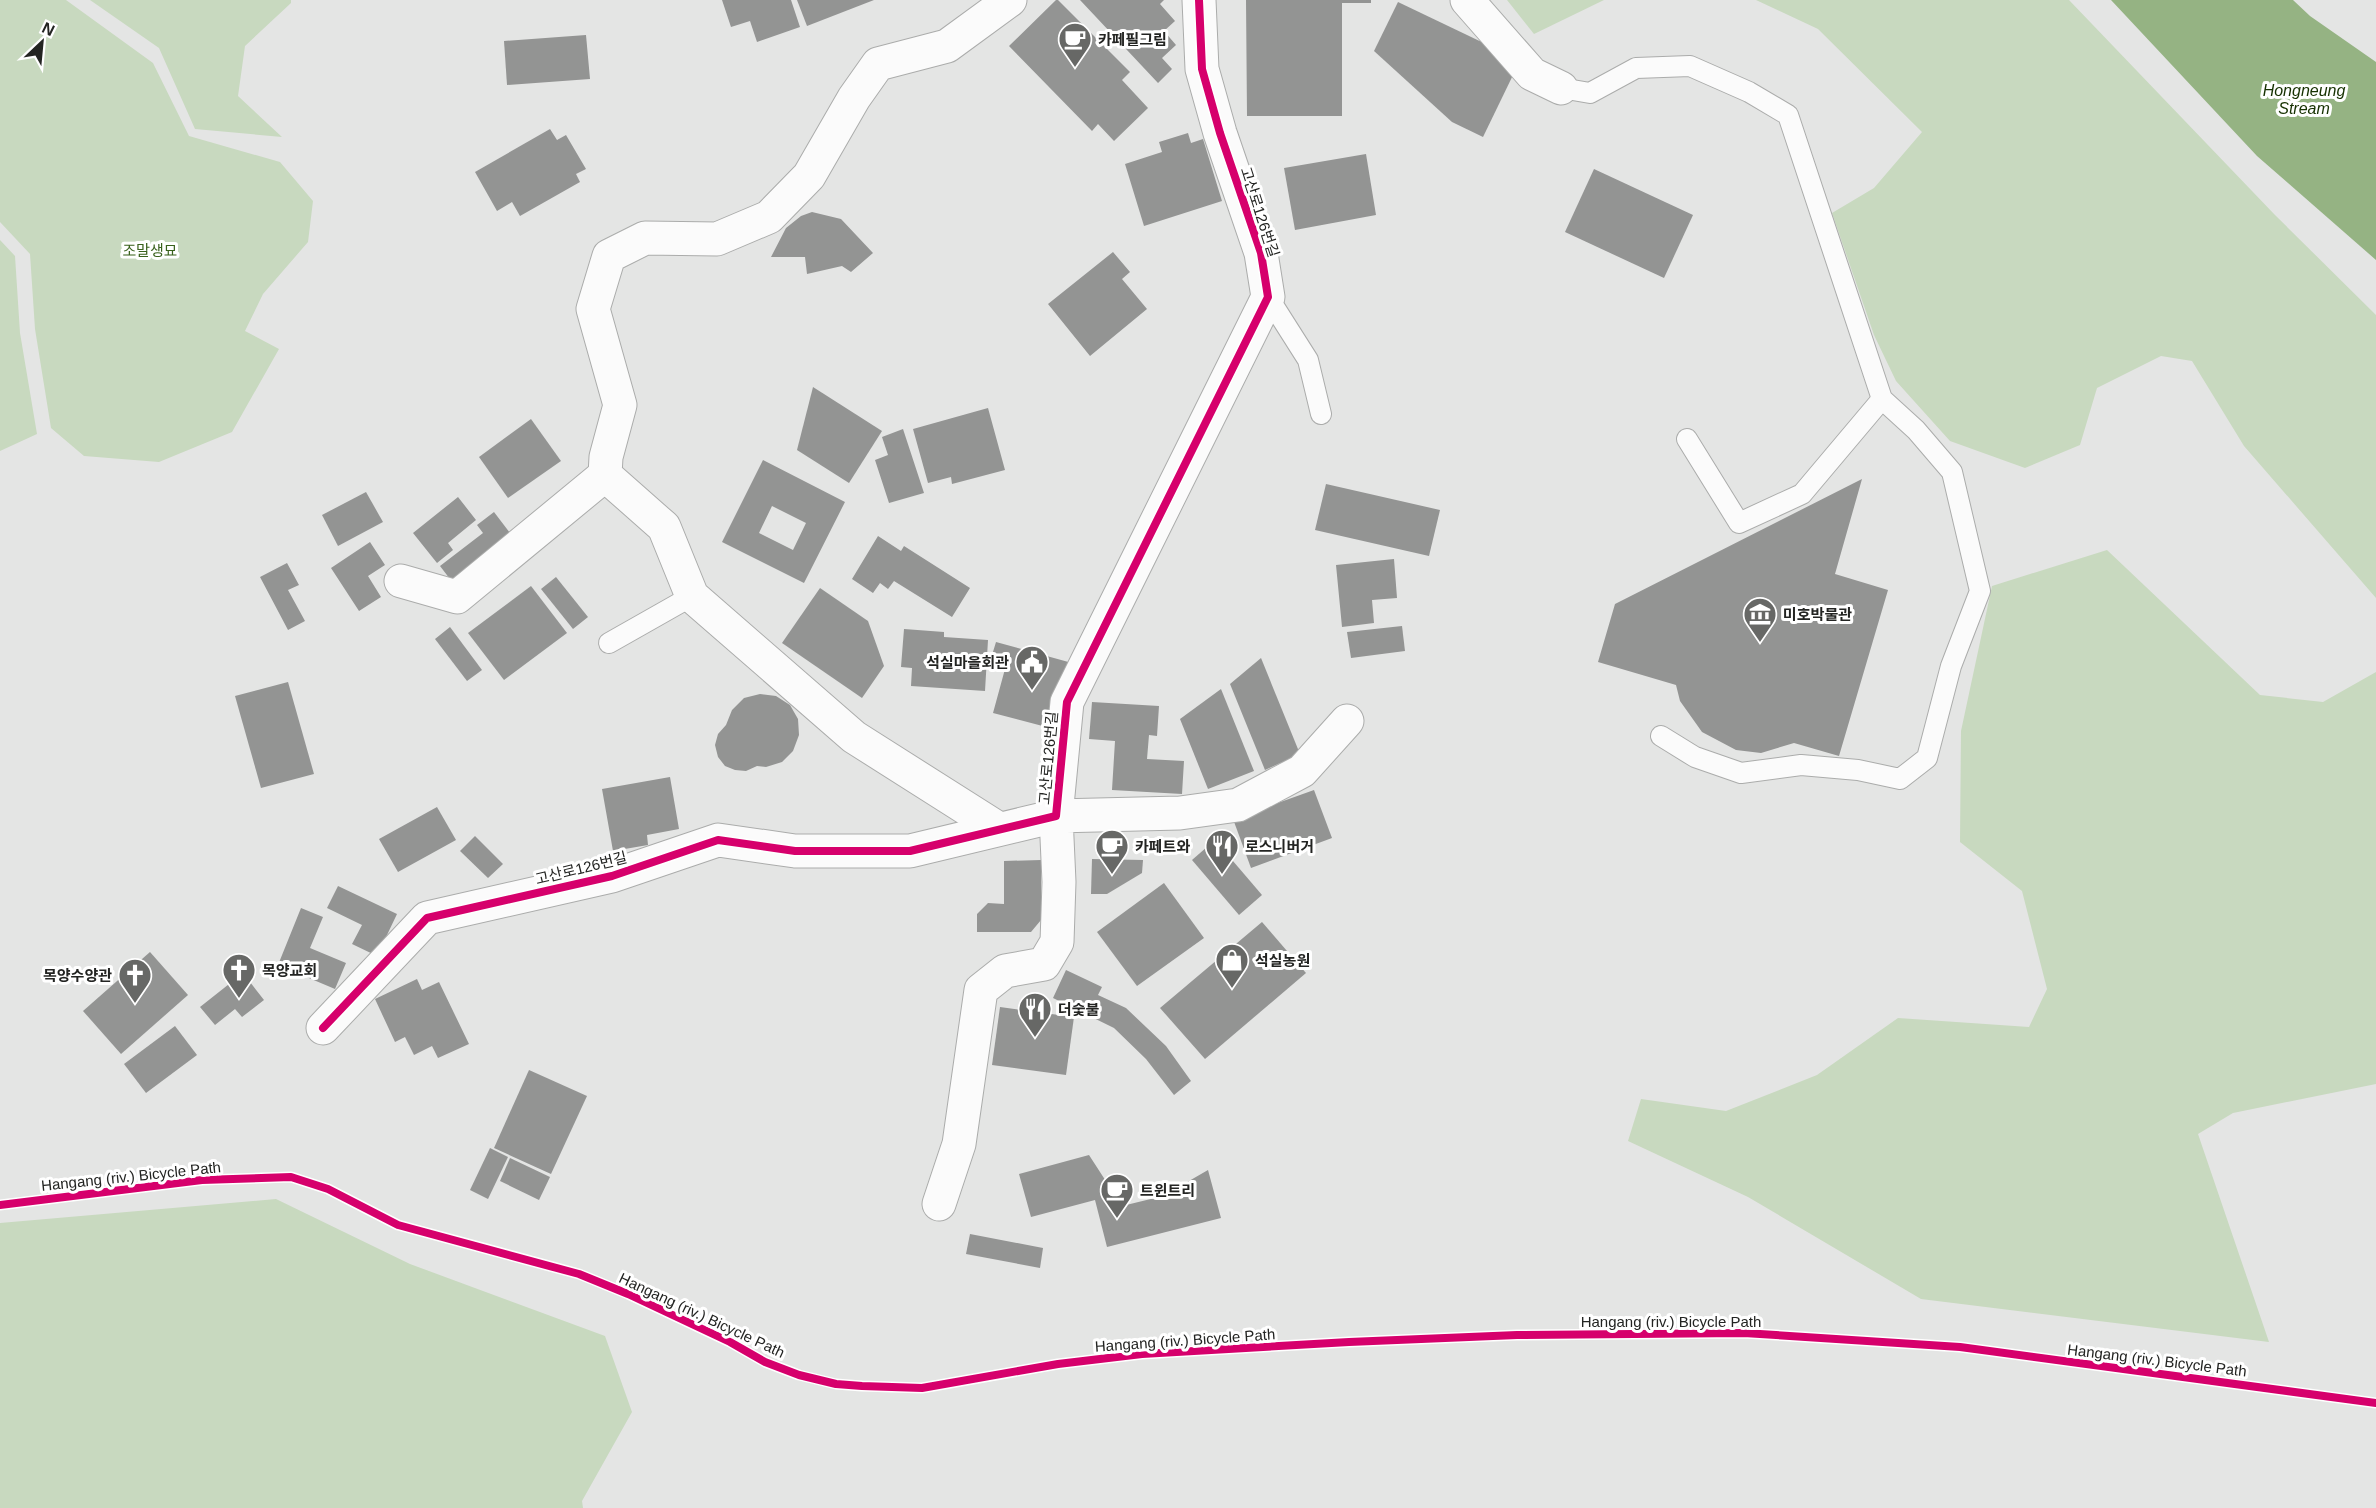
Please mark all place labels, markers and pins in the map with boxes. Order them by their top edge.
cafe icon: 카페필그림 [1057,21,1093,68]
place label: 카페필그림 [1098,31,1167,48]
museum icon: 미호박물관 [1742,596,1778,643]
place label: 미호박물관 [1783,606,1852,623]
public building icon: 석실마을회관 [1014,644,1050,691]
place label: 석실마을회관 [926,654,1009,671]
cafe icon: 카페트와 [1094,828,1130,875]
restaurant icon: 로스니버거 [1204,828,1240,875]
place label: 카페트와 [1135,838,1190,855]
place label: 로스니버거 [1245,838,1314,855]
shop icon: 석실농원 [1214,942,1250,989]
church icon: 목양교회 [221,952,257,999]
place label: 석실농원 [1255,952,1310,969]
church icon: 목양수양관 [117,957,153,1004]
place label: 목양교회 [262,962,317,979]
place label: 목양수양관 [43,967,112,984]
restaurant icon: 더숯불 [1017,991,1053,1038]
place label: 더숯불 [1058,1001,1100,1018]
cafe icon: 트윈트리 [1099,1172,1135,1219]
place label: 트윈트리 [1140,1182,1195,1199]

